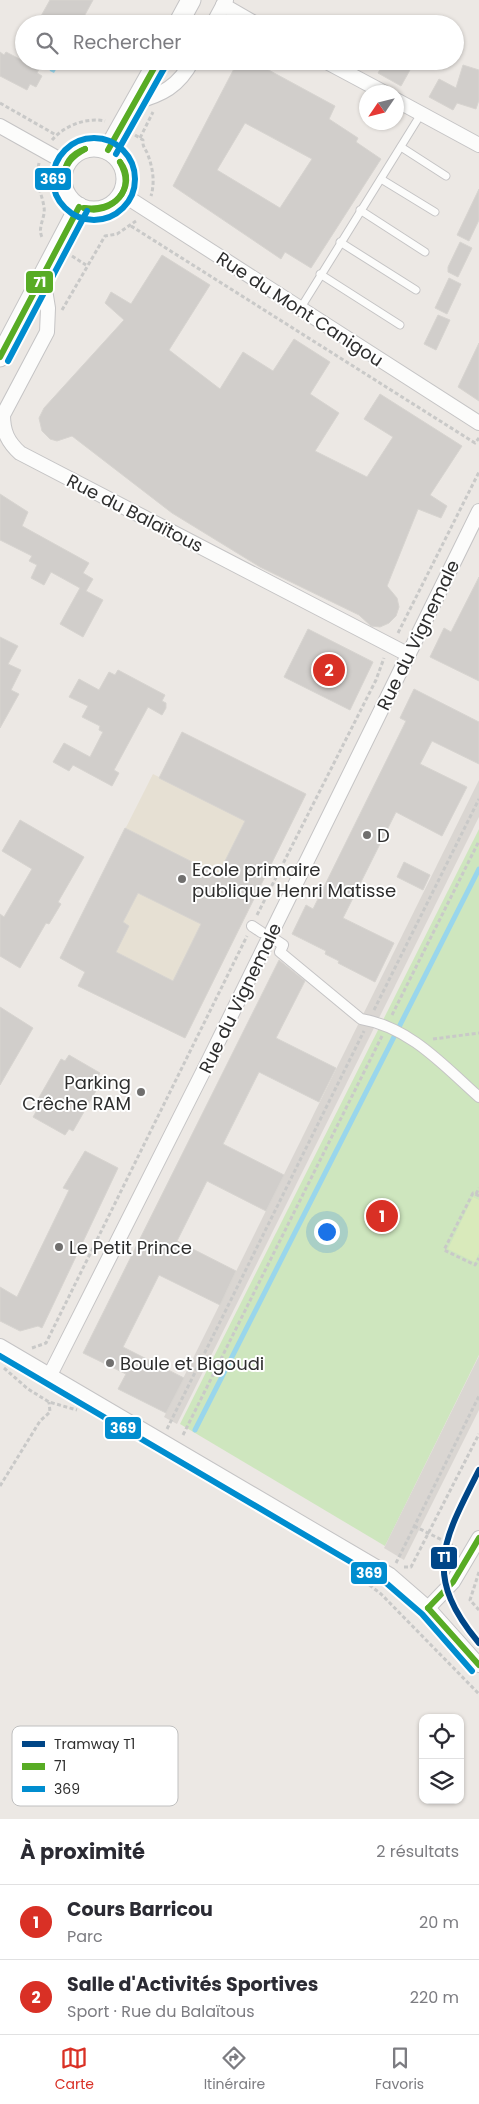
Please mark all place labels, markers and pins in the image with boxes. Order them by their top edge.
pin: 2 [313,651,345,689]
place label: D [377,823,390,848]
marker: D [361,829,373,841]
place label: Ecole primaire publique Henri Matisse [192,857,396,903]
marker: Ecole primaire publique Henri Matisse [176,873,188,885]
place label: Parking Crêche RAM [22,1070,131,1116]
marker: Parking Crêche RAM [135,1086,147,1098]
pin: 1 [366,1197,398,1235]
place label: Le Petit Prince [69,1235,192,1260]
marker: Le Petit Prince [53,1241,65,1253]
place label: Boule et Bigoudi [120,1351,264,1376]
marker: Boule et Bigoudi [104,1357,116,1369]

